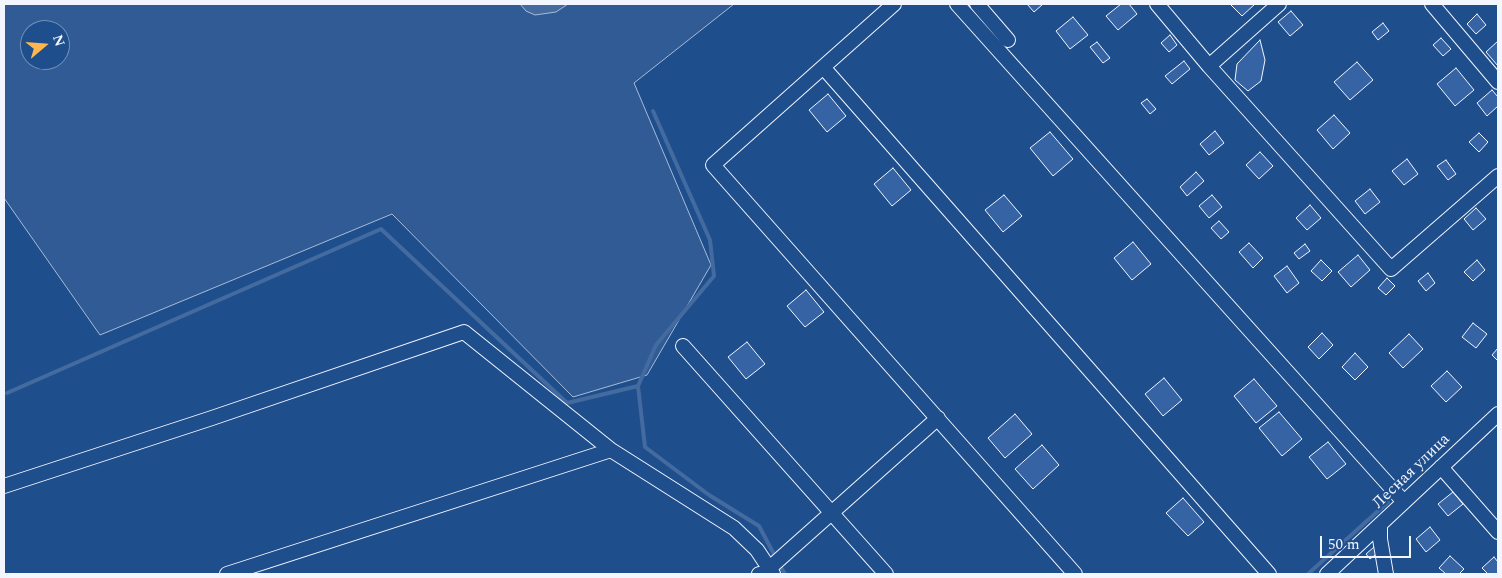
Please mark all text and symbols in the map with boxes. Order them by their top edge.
north arrow [20,20,70,70]
text: N [47,32,71,49]
street label: Лесная улица [1369,430,1455,514]
scale bar [1322,526,1413,558]
text: 50 m [1328,533,1360,556]

